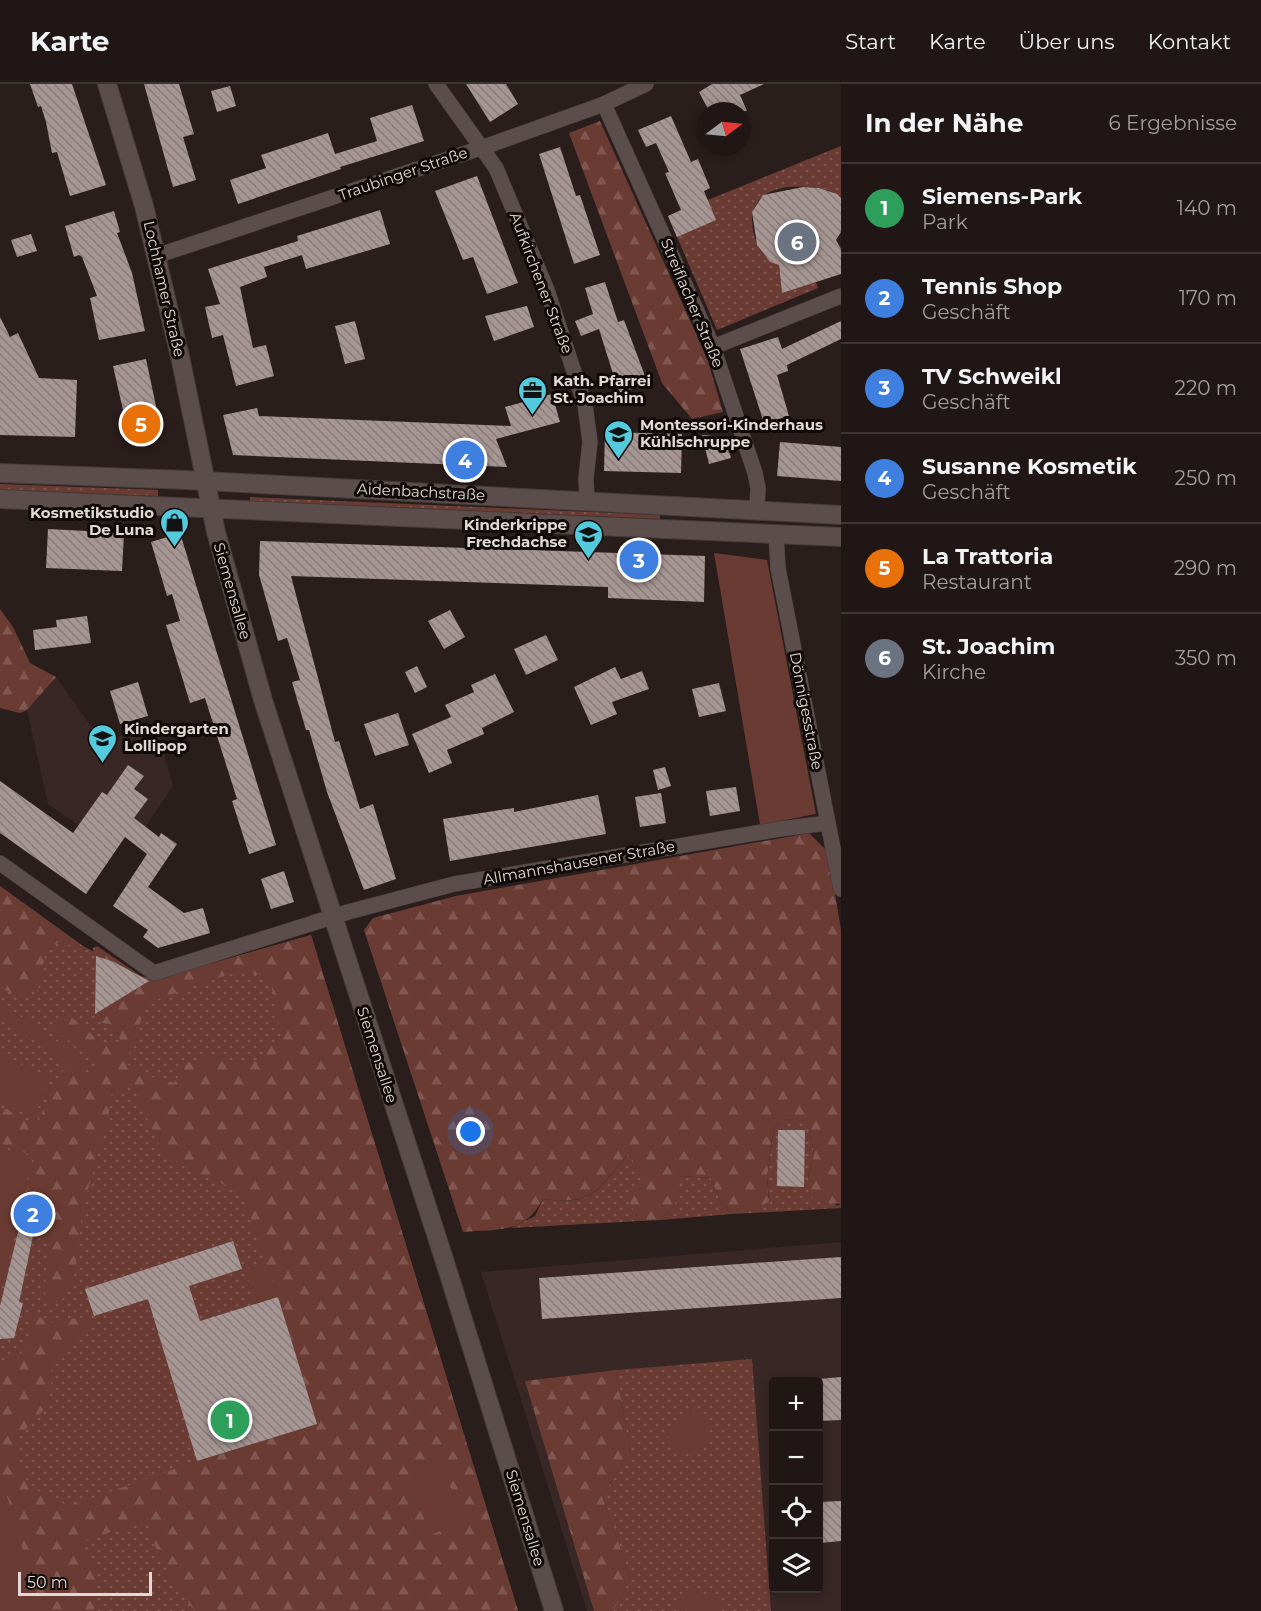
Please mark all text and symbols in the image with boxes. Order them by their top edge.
text: Karte [30,24,110,58]
text: Start [845,29,896,54]
text: Karte [929,29,986,54]
text: Über uns [1019,29,1115,54]
text: Kontakt [1148,29,1231,54]
north arrow [697,102,751,156]
text: In der Nähe [865,107,1023,139]
text: 6 Ergebnisse [1109,111,1237,135]
street label: Traubinger Straße [336,143,470,204]
text: Siemens-Park [922,183,1082,210]
text: 1 [881,196,888,220]
text: 140 m [1177,196,1237,220]
street label: Aufkirchener Straße [506,209,577,356]
text: Park [922,210,968,234]
street label: Lochhamer Straße [140,219,189,359]
pin: 6 [778,220,816,264]
street label: Streiflacher Straße [657,235,728,370]
text: Tennis Shop [922,273,1062,300]
text: 2 [879,286,890,310]
text: 170 m [1179,286,1237,310]
text: Geschäft [922,300,1011,324]
text: TV Schweikl [922,363,1062,390]
place label: Kath. Pfarrei St. Joachim [553,371,651,407]
office icon: Kath. Pfarrei St. Joachim [516,374,548,416]
text: 3 [879,376,890,400]
text: 220 m [1175,376,1237,400]
text: Geschäft [922,390,1011,414]
pin: 5 [122,402,160,446]
place label: Montessori-Kinderhaus Kühlschruppe [640,415,823,451]
school or university icon: Montessori-Kinderhaus Kühlschruppe [603,418,635,460]
pin: 4 [446,438,484,482]
text: Susanne Kosmetik [922,453,1137,480]
text: 4 [878,466,891,490]
text: 250 m [1175,466,1237,490]
street label: Aidenbachstraße [356,479,486,504]
text: Geschäft [922,480,1011,504]
place label: Kosmetikstudio De Luna [30,503,154,539]
shop icon: Kosmetikstudio De Luna [159,506,191,548]
place label: Kinderkrippe Frechdachse [464,515,567,551]
school or university icon: Kinderkrippe Frechdachse [572,518,604,560]
pin: 3 [620,538,658,582]
street label: Siemensallee [210,540,255,641]
text: La Trattoria [922,543,1053,570]
text: 5 [879,556,890,580]
text: 290 m [1174,556,1237,580]
text: Restaurant [922,570,1032,594]
text: St. Joachim [922,633,1055,660]
text: 6 [878,646,891,670]
text: 350 m [1175,646,1237,670]
street label: Dönnigesstraße [786,650,827,771]
text: Kirche [922,660,986,684]
place label: Kindergarten Lollipop [124,719,229,755]
school or university icon: Kindergarten Lollipop [87,722,119,764]
street label: Allmannshausener Straße [482,836,676,889]
street label: Siemensallee [353,1004,402,1105]
your location [456,1117,485,1146]
pin: 2 [14,1192,52,1236]
map controls [769,1377,823,1593]
button: + [769,1377,823,1431]
pin: 1 [210,1398,250,1442]
button: − [769,1431,823,1485]
street label: Siemensallee [502,1467,549,1568]
button: locate [769,1485,823,1539]
button: layers [769,1539,823,1593]
scale bar [18,1569,152,1596]
text: 50 m [27,1573,68,1592]

